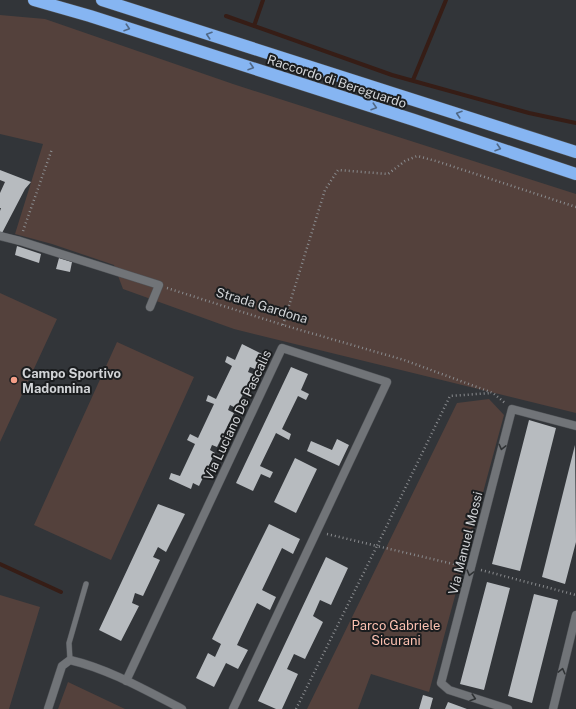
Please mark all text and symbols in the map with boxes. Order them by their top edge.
one-way arrow [123,23,130,31]
one-way arrow [206,31,213,39]
street label: Raccordo di Bereguardo [265,52,408,111]
one-way arrow [247,63,254,71]
one-way arrow [371,102,378,111]
one-way arrow [456,110,463,119]
one-way arrow [494,143,501,152]
street label: Strada Gardona [214,284,310,327]
street label: Via Luciano De Pascalis [201,348,274,483]
place label: Campo Sportivo Madonnina [22,366,121,396]
marker: Campo Sportivo Madonnina [9,375,19,385]
one-way arrow [498,443,507,450]
street label: Via Manuel Mossi [445,490,486,596]
one-way arrow [466,569,475,576]
park label: Parco Gabriele Sicurani [352,618,440,648]
one-way arrow [558,668,566,674]
one-way arrow [469,693,476,702]

